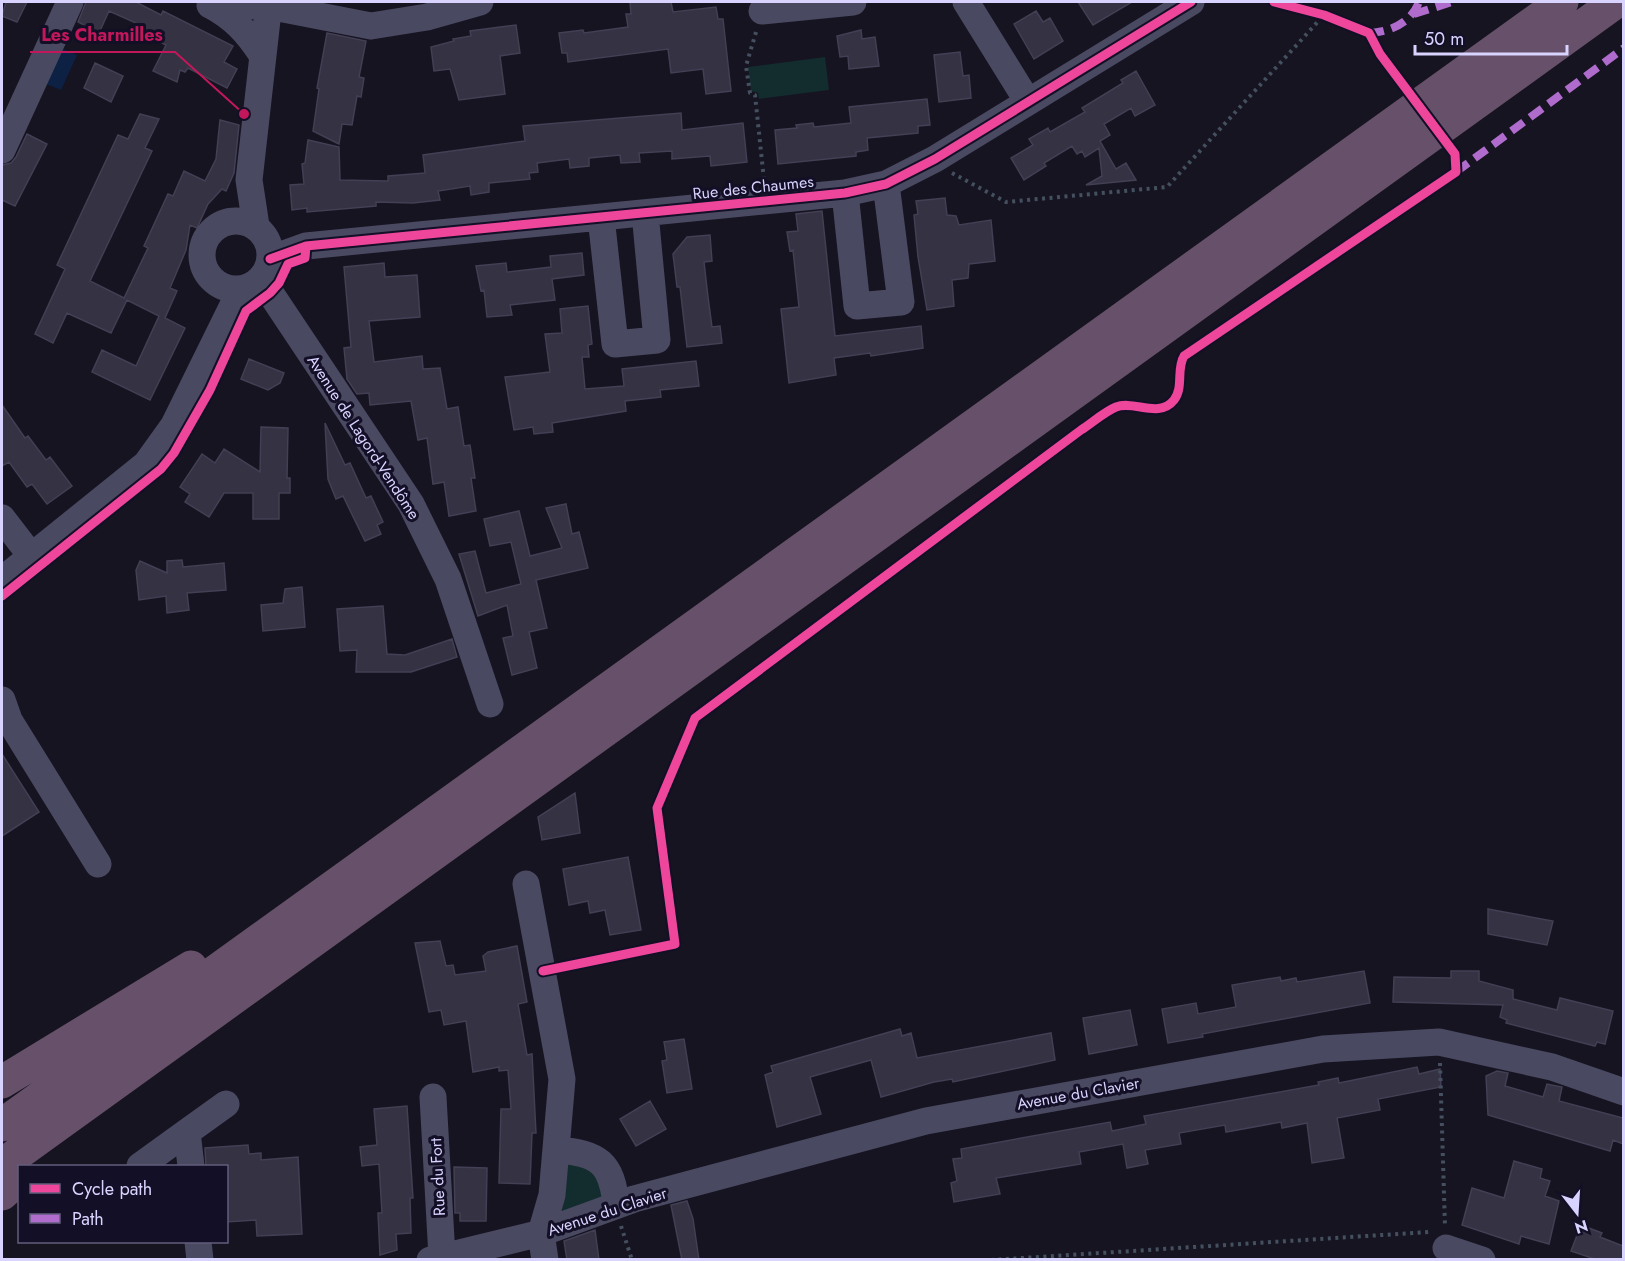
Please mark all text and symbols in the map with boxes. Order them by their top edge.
callout: Les Charmilles [30,16,175,52]
scale bar [1415,18,1566,56]
text: Les Charmilles [41,22,163,48]
text: 50 m [1424,26,1464,52]
street label: Rue des Chaumes [691,170,815,205]
street label: Avenue de Lagord-Vendôme [302,350,426,524]
street label: Avenue du Clavier [1015,1071,1142,1116]
street label: Rue du Fort [424,1137,451,1217]
legend [18,1165,228,1243]
text: Cycle path [72,1176,152,1202]
street label: Avenue du Clavier [545,1181,670,1242]
north arrow [1547,1183,1607,1243]
text: Path [72,1206,104,1232]
text: N [1572,1214,1591,1240]

